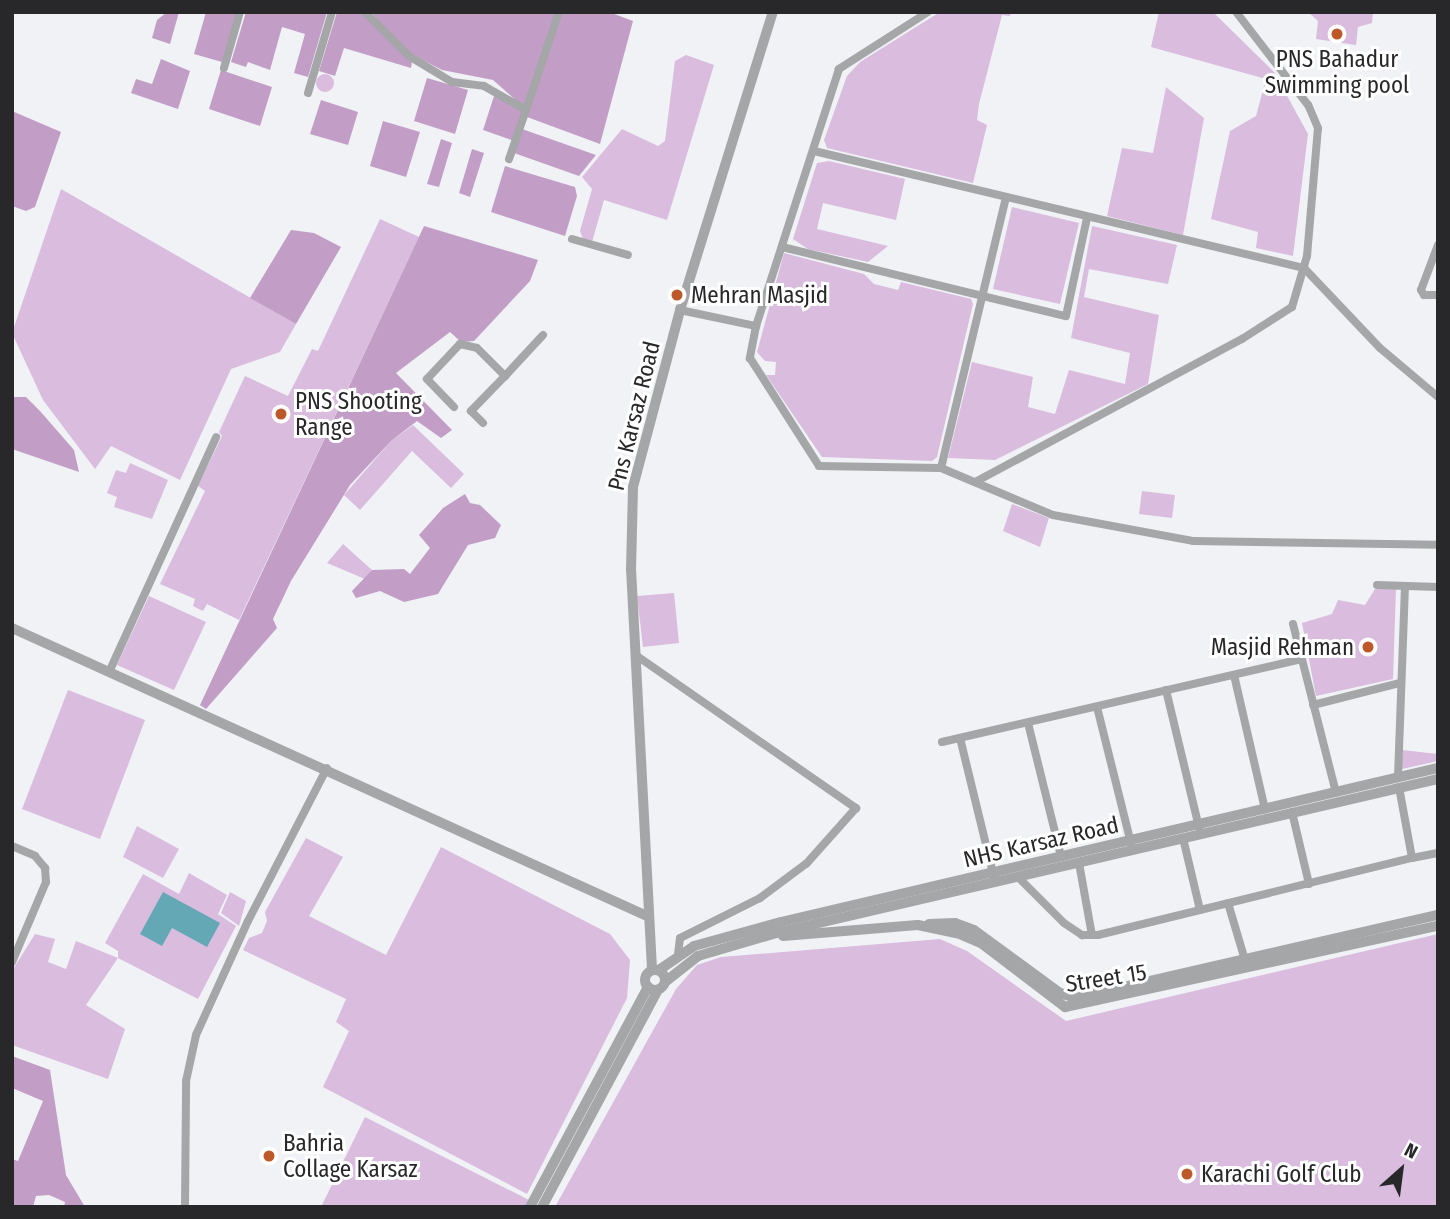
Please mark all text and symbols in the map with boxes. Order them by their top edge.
marker: PNS Bahadur Swimming pool [1329,26,1345,42]
place label: PNS Bahadur Swimming pool [1265,45,1409,99]
place label: Mehran Masjid [691,281,828,309]
marker: Mehran Masjid [669,287,685,303]
street label: Pns Karsaz Road [602,338,666,494]
place label: PNS Shooting Range [295,387,422,441]
marker: PNS Shooting Range [273,406,289,422]
place label: Masjid Rehman [1211,633,1354,661]
marker: Masjid Rehman [1360,639,1376,655]
street label: NHS Karsaz Road [961,811,1121,873]
street label: Street 15 [1064,958,1148,998]
place label: Bahria Collage Karsaz [283,1129,418,1183]
north arrow [1366,1135,1436,1205]
text: N [1401,1138,1422,1164]
marker: Bahria Collage Karsaz [261,1148,277,1164]
place label: Karachi Golf Club [1201,1160,1362,1188]
marker: Karachi Golf Club [1179,1166,1195,1182]

